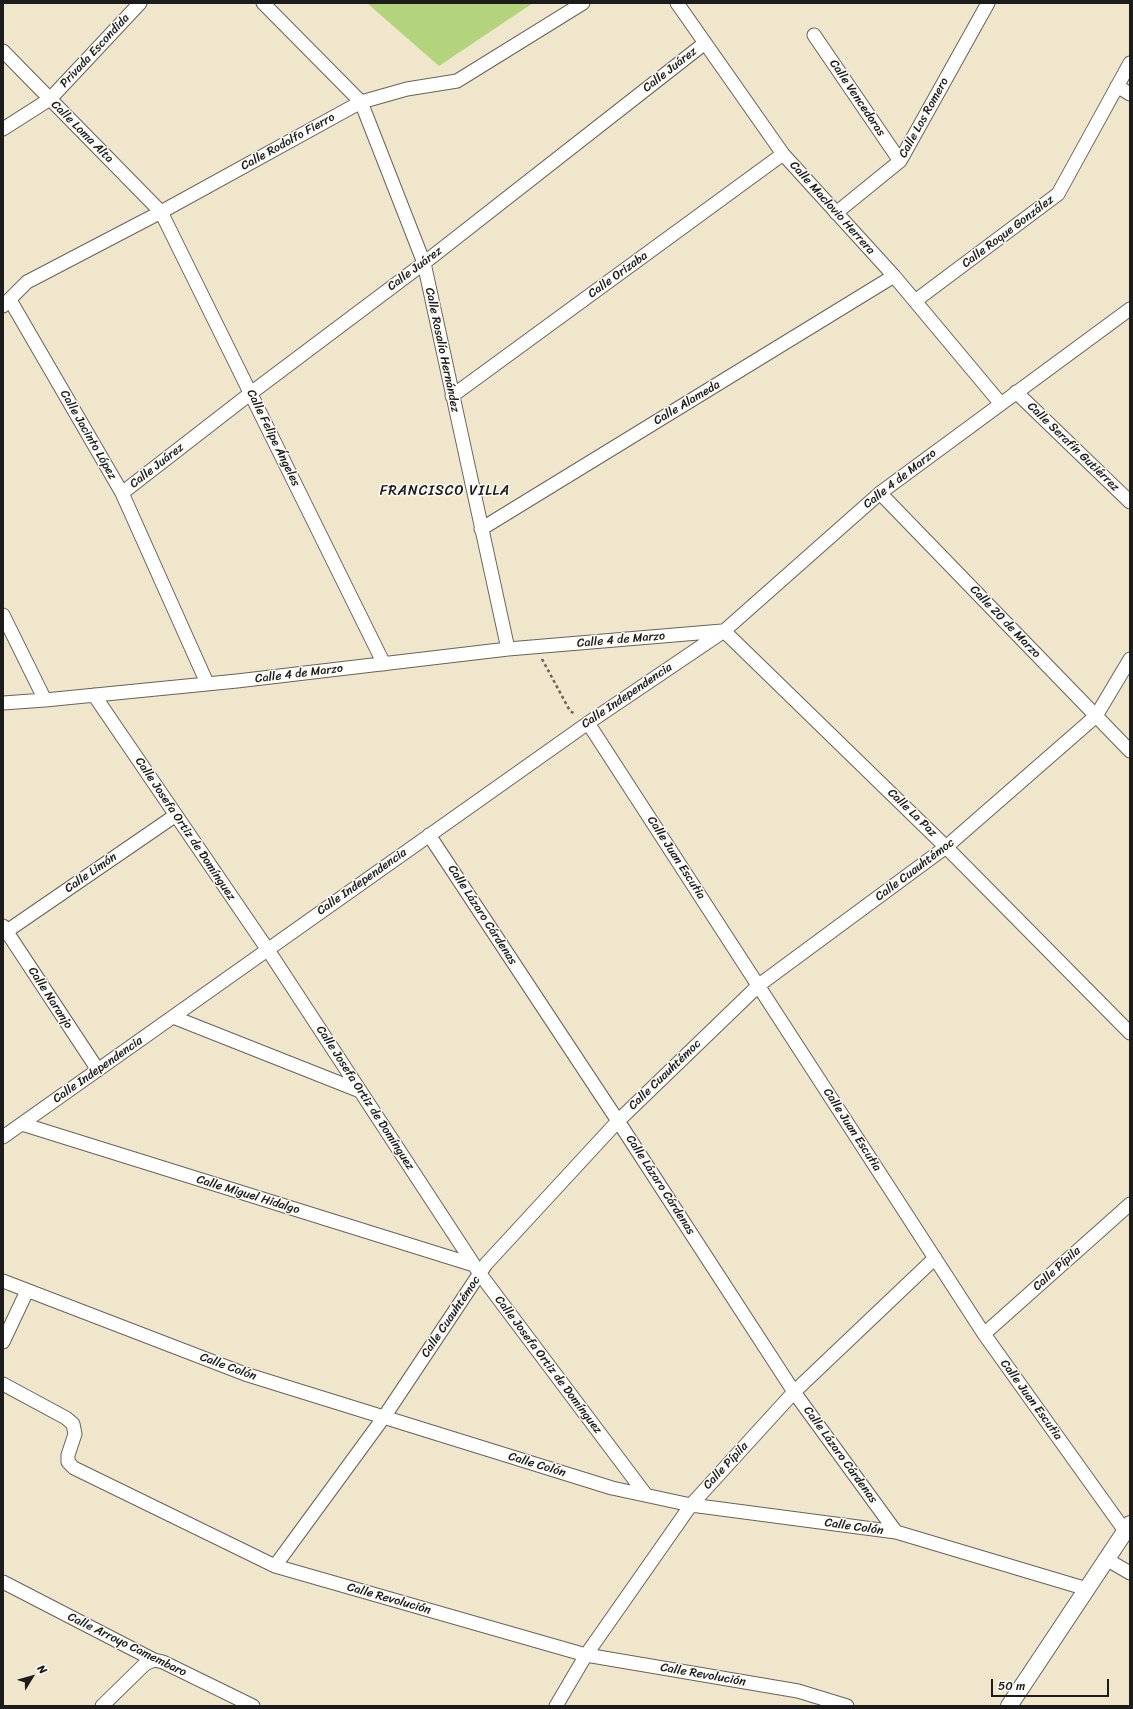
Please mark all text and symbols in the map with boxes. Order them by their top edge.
street label: Privada Escondida [57,11,133,91]
street label: Calle Juárez [640,44,700,96]
street label: Calle Vencedoras [826,57,888,139]
street label: Calle Los Romero [896,75,952,161]
street label: Calle Loma Alta [48,98,116,166]
street label: Calle Rodolfo Fierro [239,110,337,174]
street label: Calle Maclovio Herrera [786,158,878,258]
street label: Calle Roque González [959,193,1057,271]
street label: Calle Juárez [385,244,445,294]
street label: Calle Orizaba [586,249,650,301]
street label: Calle Rosalío Hernández [422,286,462,414]
street label: Calle Alameda [651,378,723,428]
street label: Calle Felipe Ángeles [243,387,303,489]
street label: Calle Jacinto López [57,388,119,482]
street label: Calle Serafín Gutiérrez [1024,399,1122,495]
street label: Calle Juárez [127,440,187,492]
street label: Calle 4 de Marzo [861,446,939,512]
district label: FRANCISCO VILLA [381,483,509,499]
street label: Calle 20 de Marzo [967,583,1043,661]
street label: Calle 4 de Marzo [576,629,666,651]
street label: Calle Independencia [579,660,675,732]
street label: Calle 4 de Marzo [254,661,344,687]
street label: Calle Josefa Ortiz de Domínguez [132,755,238,903]
street label: Calle La Paz [884,786,940,840]
street label: Calle Juan Escutia [644,814,708,902]
street label: Calle Cuauhtémoc [873,836,957,904]
street label: Calle Independencia [314,846,410,918]
street label: Calle Limón [62,850,120,896]
street label: Calle Lázaro Cárdenas [444,862,520,968]
street label: Calle Naranjo [25,964,75,1032]
street label: Calle Josefa Ortiz de Domínguez [313,1023,417,1173]
street label: Calle Independencia [50,1034,146,1106]
street label: Calle Cuauhtémoc [626,1037,704,1113]
street label: Calle Juan Escutia [820,1086,884,1174]
street label: Calle Lázaro Cárdenas [622,1132,698,1238]
street label: Calle Miguel Hidalgo [195,1172,301,1218]
street label: Calle Pípila [1030,1244,1084,1294]
street label: Calle Cuauhtémoc [418,1274,484,1360]
street label: Calle Josefa Ortiz de Domínguez [491,1293,605,1437]
street label: Calle Colón [198,1350,258,1384]
street label: Calle Juan Escutia [997,1357,1065,1443]
street label: Calle Lázaro Cárdenas [800,1404,880,1506]
street label: Calle Pípila [701,1439,751,1493]
street label: Calle Colón [507,1449,567,1481]
street label: Calle Colón [824,1516,884,1538]
street label: Calle Revolución [345,1580,433,1618]
street label: Calle Arroyo Camembaro [65,1610,189,1680]
north arrow [12,1657,52,1697]
street label: Calle Revolución [659,1660,747,1690]
text: N [32,1661,52,1678]
scale bar [993,1671,1111,1697]
text: 50 m [998,1675,1025,1697]

